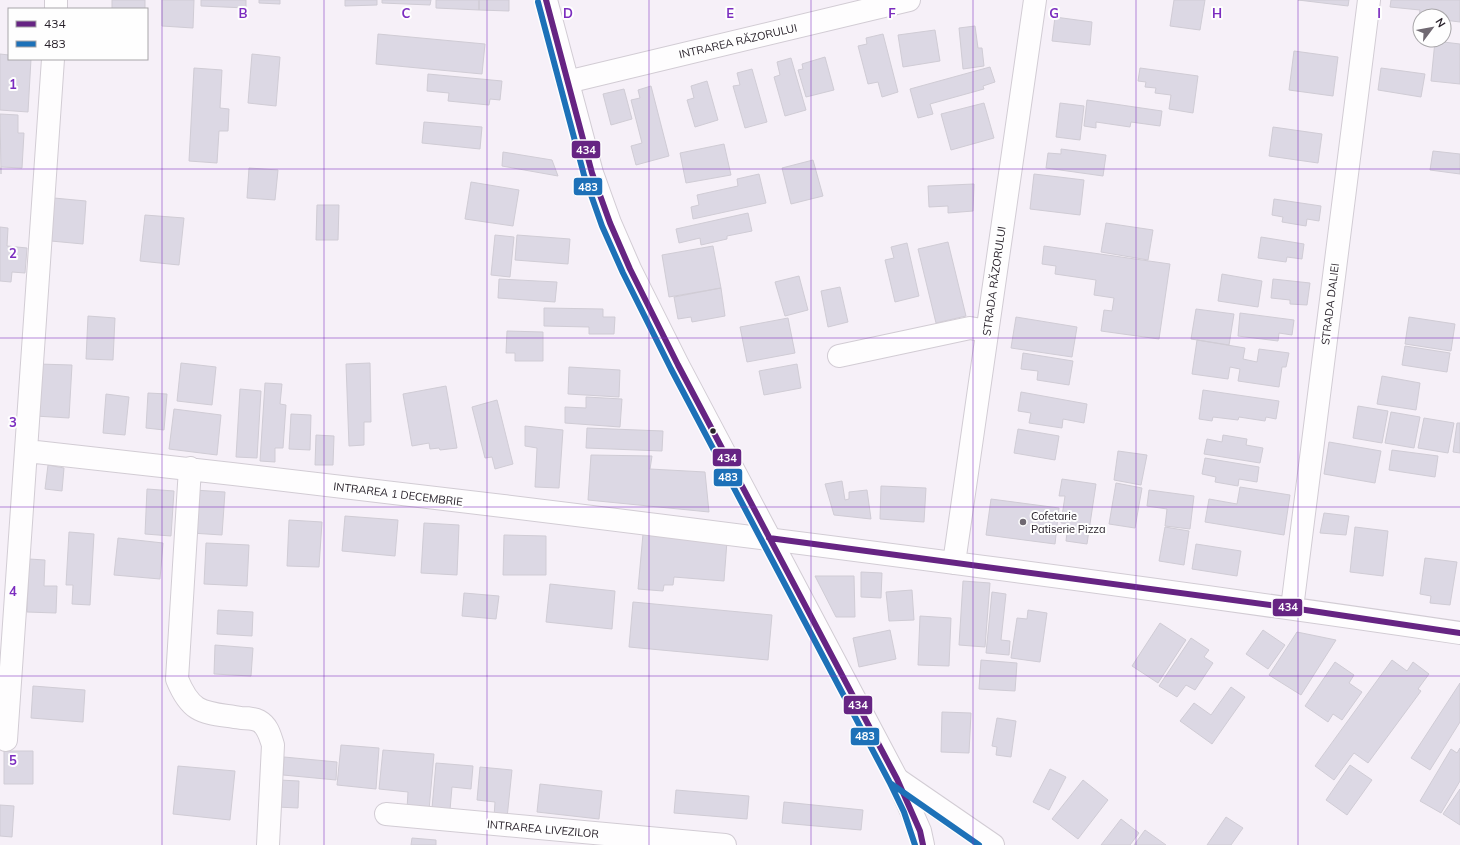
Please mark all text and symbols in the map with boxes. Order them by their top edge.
text: B [239,5,248,21]
text: C [402,5,411,21]
text: D [563,5,573,21]
text: E [726,5,734,21]
text: F [888,5,896,21]
text: G [1049,5,1059,21]
text: H [1212,5,1222,21]
text: I [1377,5,1381,21]
legend [8,8,148,60]
north arrow [1412,8,1452,48]
text: N [1432,15,1449,30]
text: 434 [44,16,66,31]
street label: INTRAREA RĂZORULUI [677,20,798,61]
text: 483 [44,36,66,51]
text: 1 [9,76,17,92]
line badge: 434 [571,140,601,159]
text: 434 [576,143,596,157]
line badge: 483 [573,177,603,196]
text: 483 [578,180,598,194]
street label: STRADA RĂZORULUI [978,225,1009,337]
text: 2 [9,245,17,261]
street label: STRADA DALIEI [1318,262,1342,346]
text: 3 [9,414,17,430]
unlabelled marker [708,426,718,436]
line badge: 434 [712,448,742,467]
text: 434 [717,451,737,465]
line badge: 483 [713,468,743,487]
text: 483 [718,470,738,484]
street label: INTRAREA 1 DECEMBRIE [333,479,463,509]
place label: Cofetarie Patiserie Pizza [1031,509,1106,536]
marker: Cofetarie Patiserie Pizza [1018,517,1028,527]
text: 4 [9,583,17,599]
line badge: 434 [1272,598,1303,617]
text: 434 [1278,600,1298,614]
line badge: 434 [843,695,873,715]
text: 434 [848,698,868,712]
line badge: 483 [850,727,880,746]
text: 483 [855,729,875,743]
text: 5 [9,752,17,768]
street label: INTRAREA LIVEZILOR [486,817,600,841]

